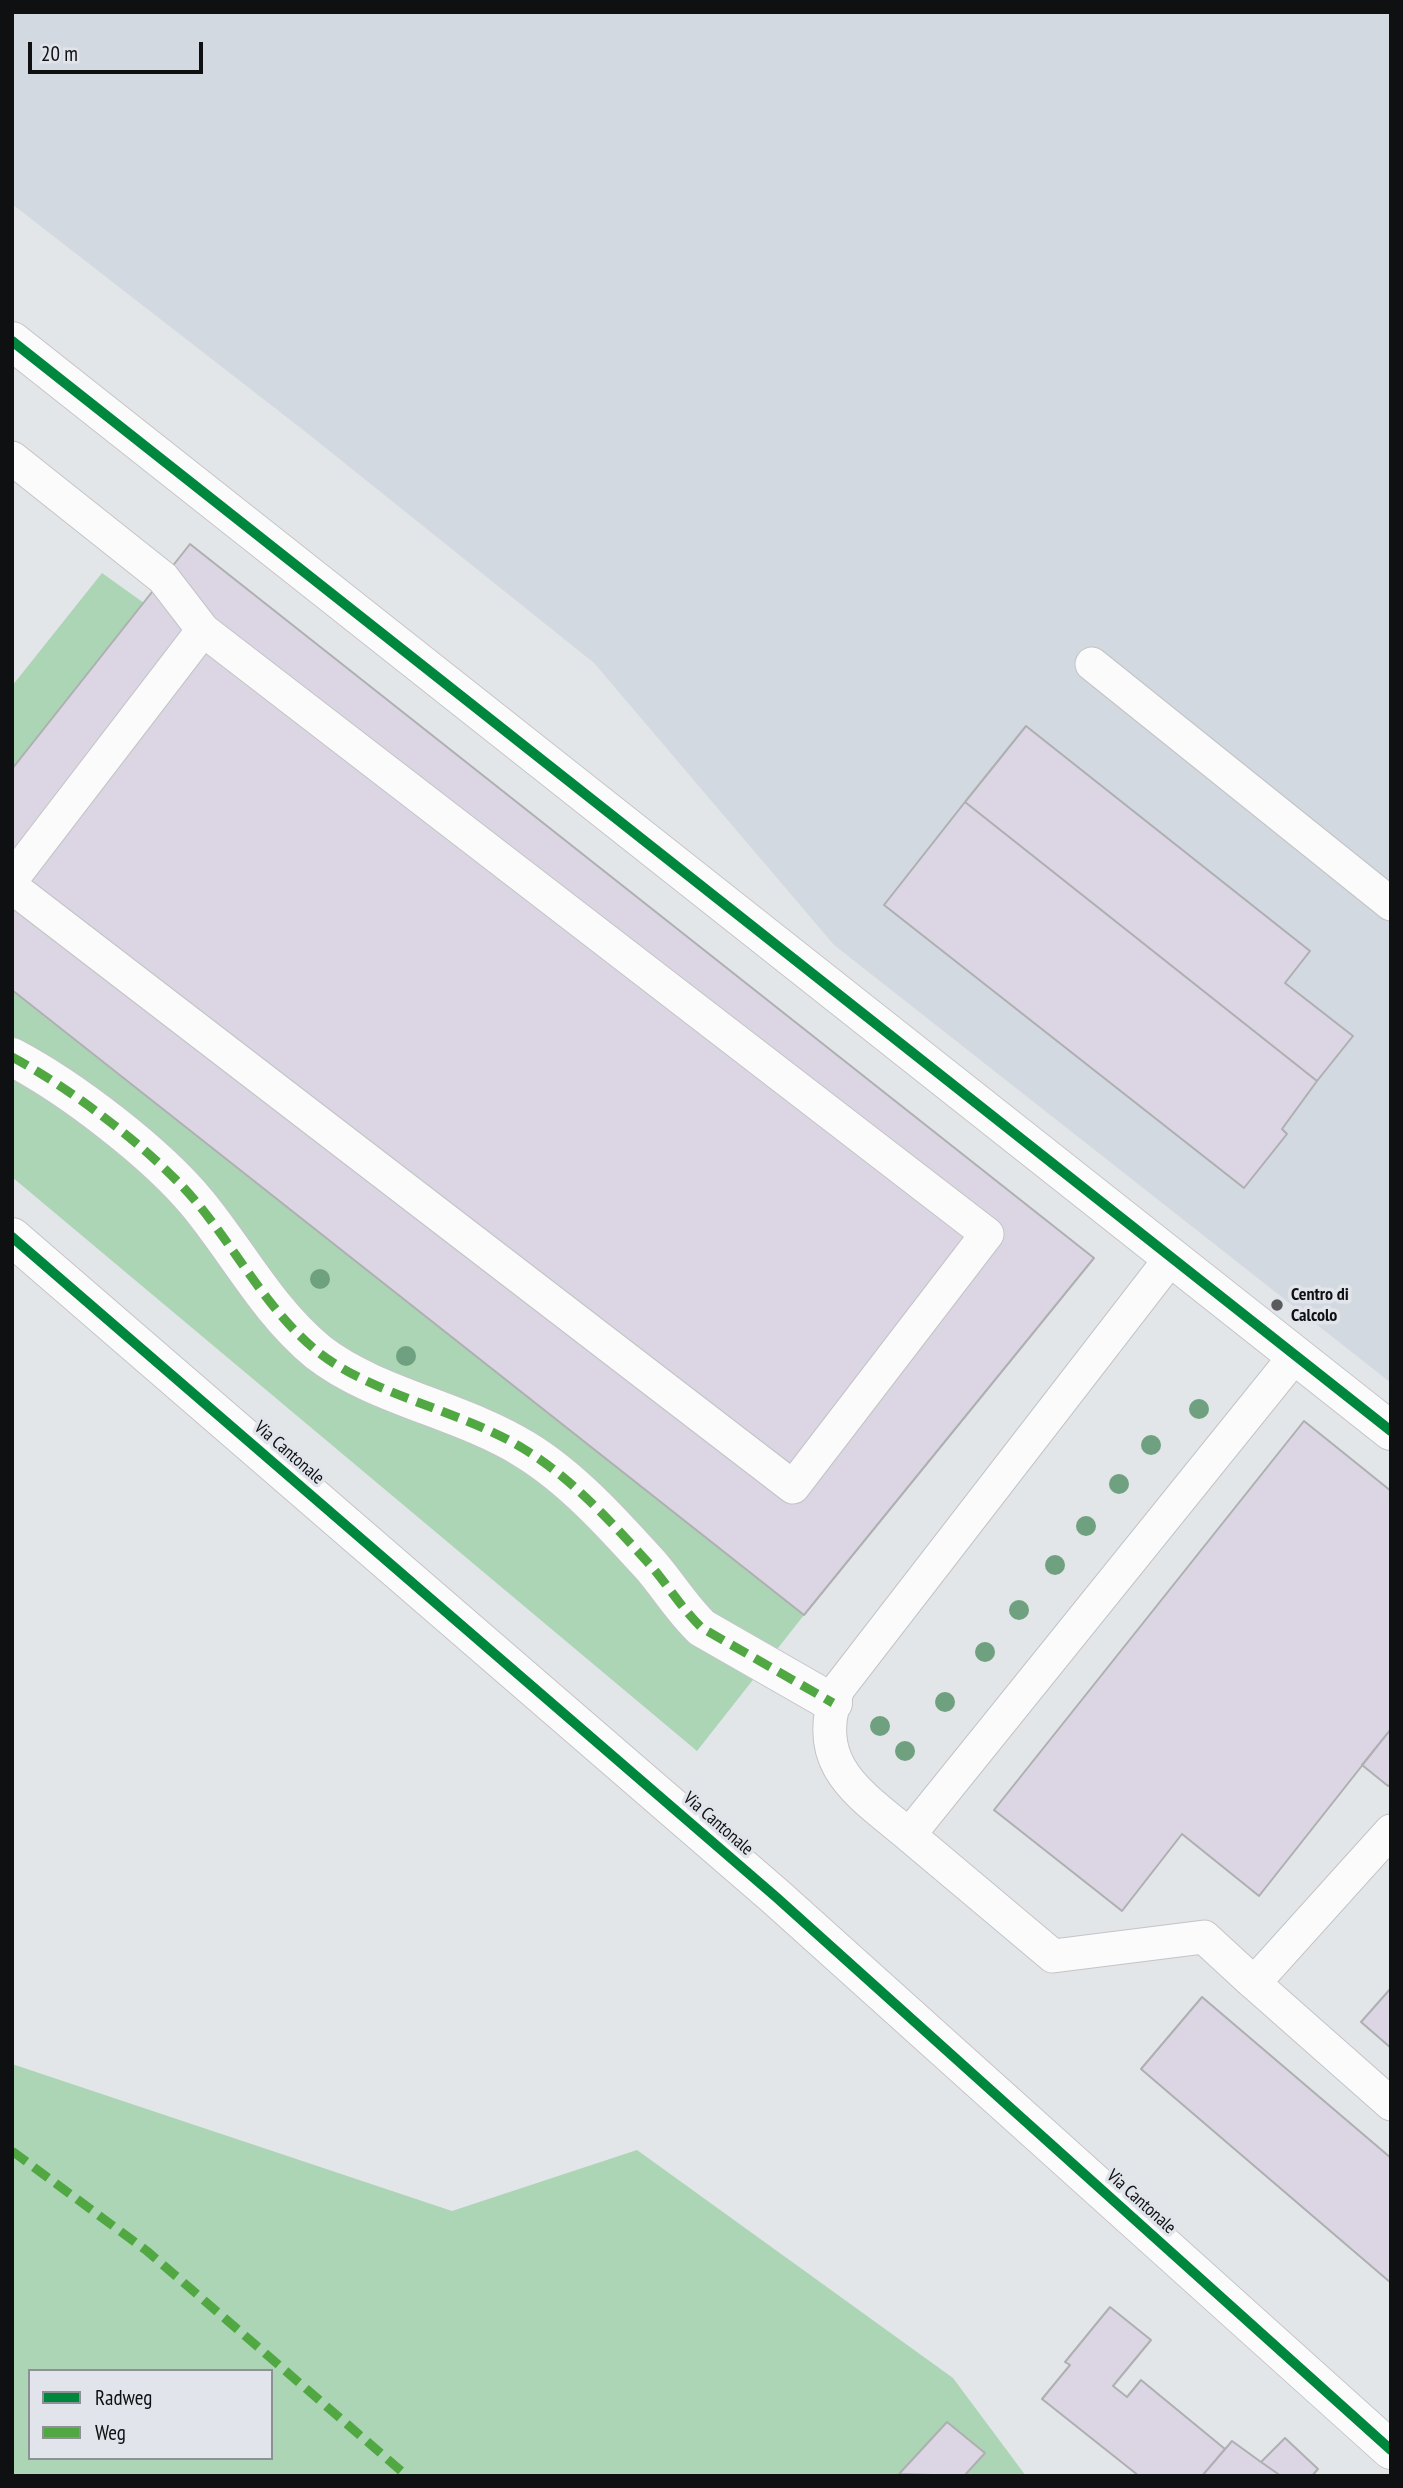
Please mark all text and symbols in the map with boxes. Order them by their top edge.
scale bar [32,28,206,72]
text: 20 m [41,40,78,67]
place label: Centro di Calcolo [1291,1284,1349,1326]
marker: Centro di Calcolo [1269,1297,1285,1313]
street label: Via Cantonale [250,1417,328,1489]
street label: Via Cantonale [679,1788,757,1860]
street label: Via Cantonale [1102,2165,1180,2239]
legend [28,2369,273,2460]
text: Radweg [95,2384,152,2411]
text: Weg [95,2419,126,2446]

